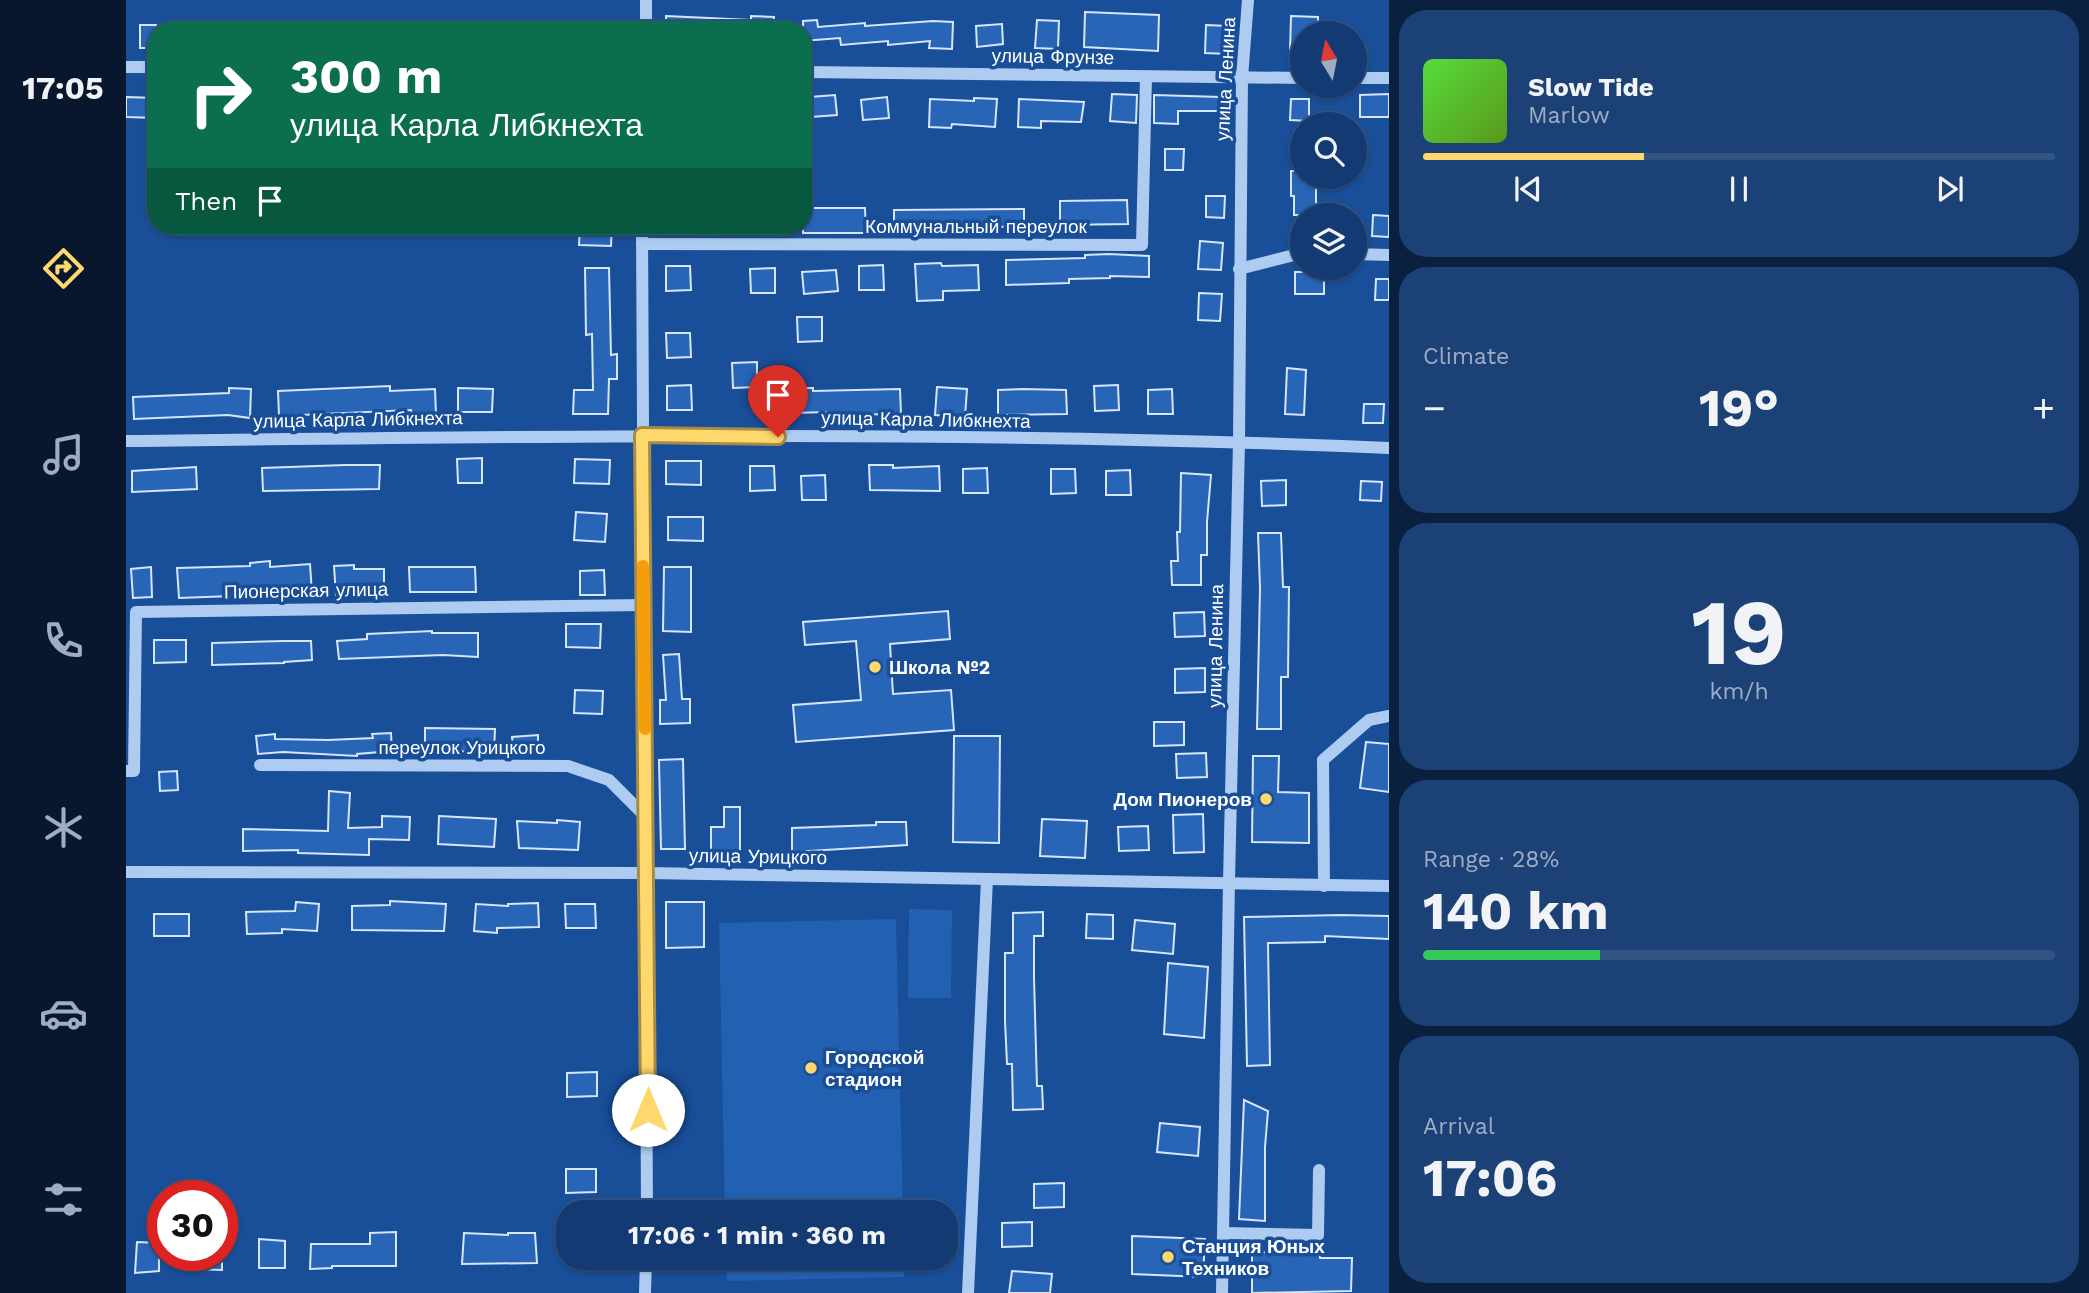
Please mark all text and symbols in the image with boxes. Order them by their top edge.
street label: улица Ленина [1211,16,1240,142]
north arrow [1290,21,1367,98]
map controls [1290,21,1367,280]
street label: улица Фрунзе [992,44,1114,69]
text: 300 m [290,47,442,105]
icon: right [175,49,266,140]
text: 17:05 [22,69,104,107]
text: Slow Tide [1528,72,1654,102]
text: Marlow [1528,102,1610,129]
text: улица Карла Либкнехта [290,106,643,144]
button: search [1290,112,1367,189]
icon: previous [1509,170,1547,208]
icon: pause [1720,170,1758,208]
icon: next [1931,170,1969,208]
icon: arrive [251,182,289,220]
text: Then [175,186,237,216]
button: layers [1290,203,1367,280]
street label: Коммунальный переулок [865,215,1088,238]
icon: directions [39,244,88,293]
text: Climate [1423,343,1509,370]
pin [748,365,808,437]
icon: arrive [759,376,797,414]
text: 19° [1699,378,1779,439]
text: − [1423,386,1446,430]
text: + [2032,386,2055,430]
street label: улица Карла Либкнехта [253,406,463,433]
street label: улица Карла Либкнехта [821,406,1031,433]
icon: music [39,430,88,479]
street label: Пионерская улица [224,578,389,603]
text: 19 [1691,579,1787,686]
street label: улица Ленина [1203,583,1228,708]
icon: phone [39,616,88,665]
place label: Школа №2 [889,656,990,679]
marker: Школа №2 [867,659,883,675]
text: km/h [1709,678,1769,705]
street label: переулок Урицкого [379,736,545,759]
place label: Дом Пионеров [1114,788,1252,811]
marker: Дом Пионеров [1258,791,1274,807]
icon: climate [39,803,88,852]
street label: улица Урицкого [689,844,827,869]
text: Range · 28% [1423,846,1559,873]
text: 140 km [1423,881,1609,942]
icon: car [39,989,88,1038]
place label: Городской стадион [825,1046,924,1091]
marker: Городской стадион [803,1060,819,1076]
position arrow [611,1073,685,1147]
text: Arrival [1423,1113,1495,1140]
text: 17:06 [1423,1148,1557,1209]
icon: filters [39,1175,88,1224]
speed limit sign: 30 [147,1180,238,1271]
text: 17:06 · 1 min · 360 m [628,1220,886,1250]
place label: Станция Юных Техников [1182,1235,1325,1280]
marker: Станция Юных Техников [1160,1249,1176,1265]

